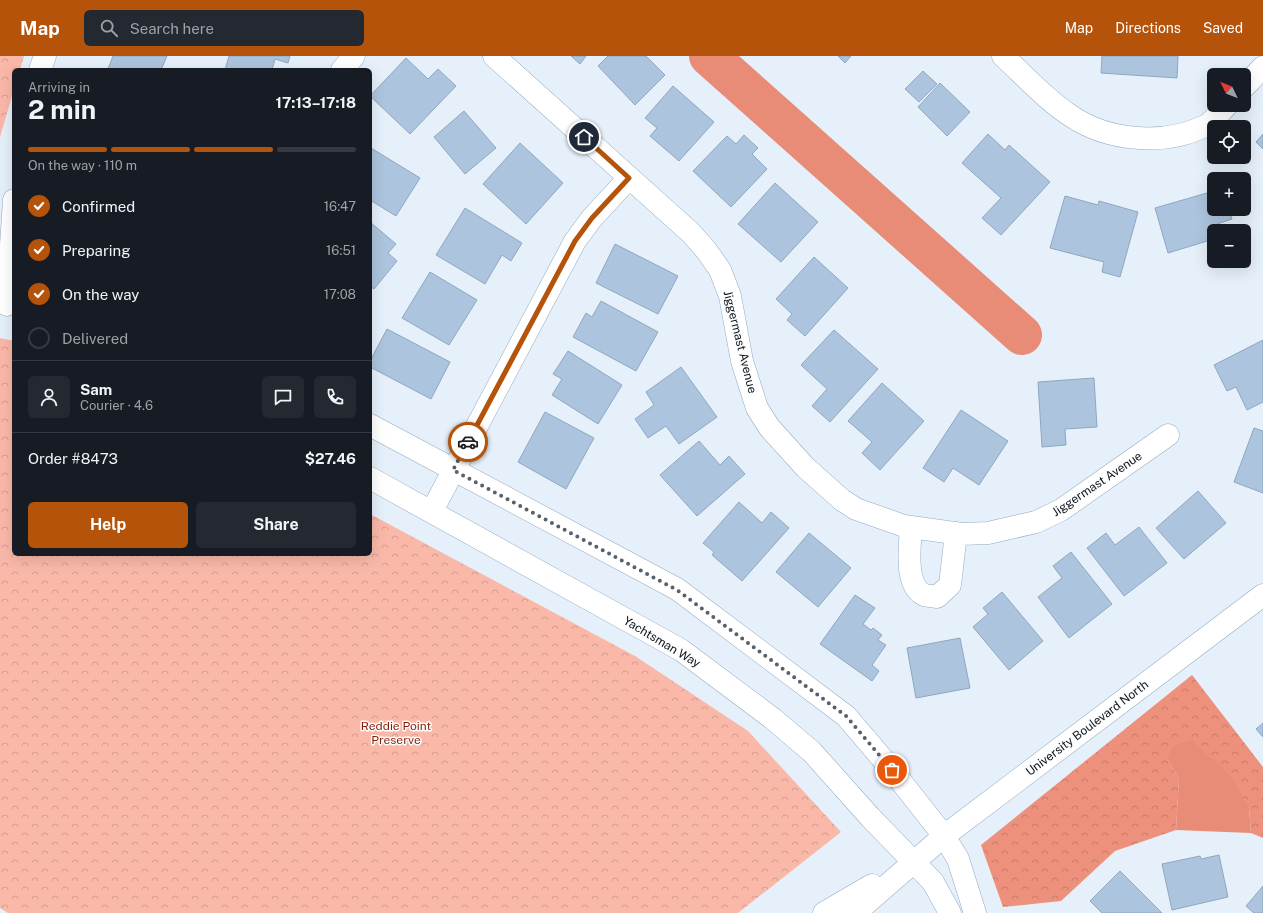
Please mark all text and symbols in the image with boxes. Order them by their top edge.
search box [84,10,364,46]
text: Map [20,17,60,39]
icon: search [98,17,120,39]
text: Search here [130,20,214,37]
text: Map [1065,20,1093,36]
text: Directions [1115,20,1181,36]
text: Saved [1203,20,1243,36]
north arrow [1207,68,1251,112]
map controls [1207,68,1251,268]
text: Arriving in [28,80,90,95]
text: 2 min [28,94,96,125]
text: 17:13–17:18 [276,94,356,111]
pin [567,120,601,154]
button: locate [1207,120,1251,164]
icon: home [573,126,595,148]
text: On the way · 110 m [28,158,137,173]
button: + [1207,172,1251,216]
icon: check [28,195,50,217]
text: Confirmed [62,198,135,215]
text: 16:47 [324,199,356,214]
button: − [1207,224,1251,268]
icon: check [28,239,50,261]
text: Preparing [62,242,131,259]
text: 16:51 [326,243,356,258]
icon: check [28,283,50,305]
text: On the way [62,286,139,303]
text: 17:08 [324,287,356,302]
street label: Jiggermast Avenue [720,289,760,395]
text: Delivered [62,330,128,347]
button: person [28,376,70,418]
button: chat [262,376,304,418]
button: phone [314,376,356,418]
text: Sam [80,381,112,398]
text: Courier · 4.6 [80,398,153,413]
courier [448,422,488,462]
icon: car [457,431,479,453]
street label: Jiggermast Avenue [1049,449,1145,519]
text: Order #8473 [28,450,118,467]
text: $27.46 [305,450,356,467]
button: Help [28,502,188,548]
button: Share [196,502,356,548]
street label: Yachtsman Way [621,614,704,671]
street label: University Boulevard North [1023,677,1151,779]
park label: Reddie Point Preserve [361,719,432,747]
pin [875,753,909,787]
icon: bag [881,759,903,781]

